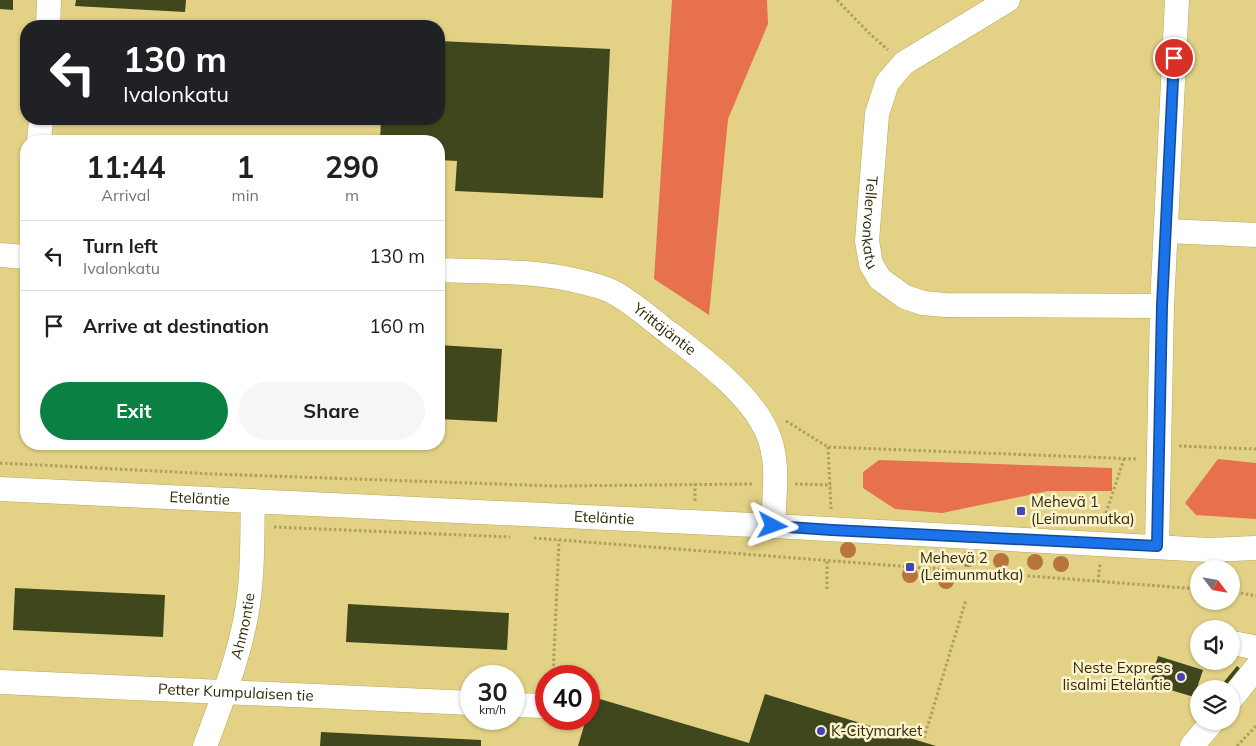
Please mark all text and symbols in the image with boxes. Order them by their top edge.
text: 130 m [123,37,227,81]
pin [1153,37,1195,79]
icon: left [40,40,105,105]
icon: arrive [1160,44,1188,72]
text: Ivalonkatu [123,80,229,108]
text: 11:44 [86,148,166,186]
text: 1 [236,148,254,186]
text: 290 [325,148,379,186]
street label: Tellervonkatu [858,175,882,272]
text: Arrival [101,185,150,205]
text: min [232,185,259,205]
text: m [345,185,359,205]
text: Turn left [83,234,158,258]
icon: left [40,242,68,270]
text: 130 m [369,244,425,268]
text: Ivalonkatu [83,258,160,278]
street label: Yrittäjäntie [629,298,700,359]
icon: arrive [40,312,68,340]
text: Arrive at destination [83,314,269,338]
text: 160 m [369,314,425,338]
button: Exit [40,382,228,440]
button: Share [238,382,425,440]
street label: Eteläntie [169,487,230,509]
place label: Mehevä 1 (Leimunmutka) [1031,492,1135,528]
position arrow [746,499,798,551]
marker: Mehevä 1 (Leimunmutka) [1015,505,1027,517]
street label: Eteläntie [574,506,635,528]
place label: Mehevä 2 (Leimunmutka) [920,548,1024,584]
north arrow [1190,560,1240,610]
map controls [1190,560,1240,730]
marker: Mehevä 2 (Leimunmutka) [904,561,916,573]
street label: Ahmontie [226,592,258,661]
button: sound [1190,620,1240,670]
place label: Neste Express Iisalmi Eteläntie [1062,658,1171,694]
speed limit sign: 40 [535,665,600,730]
marker: Neste Express Iisalmi Eteläntie [1175,671,1187,683]
text: 30 [477,676,508,707]
street label: Petter Kumpulaisen tie [158,679,314,705]
button: layers [1190,680,1240,730]
text: km/h [479,702,506,717]
place label: K-Citymarket [831,721,922,740]
marker: K-Citymarket [815,725,827,737]

